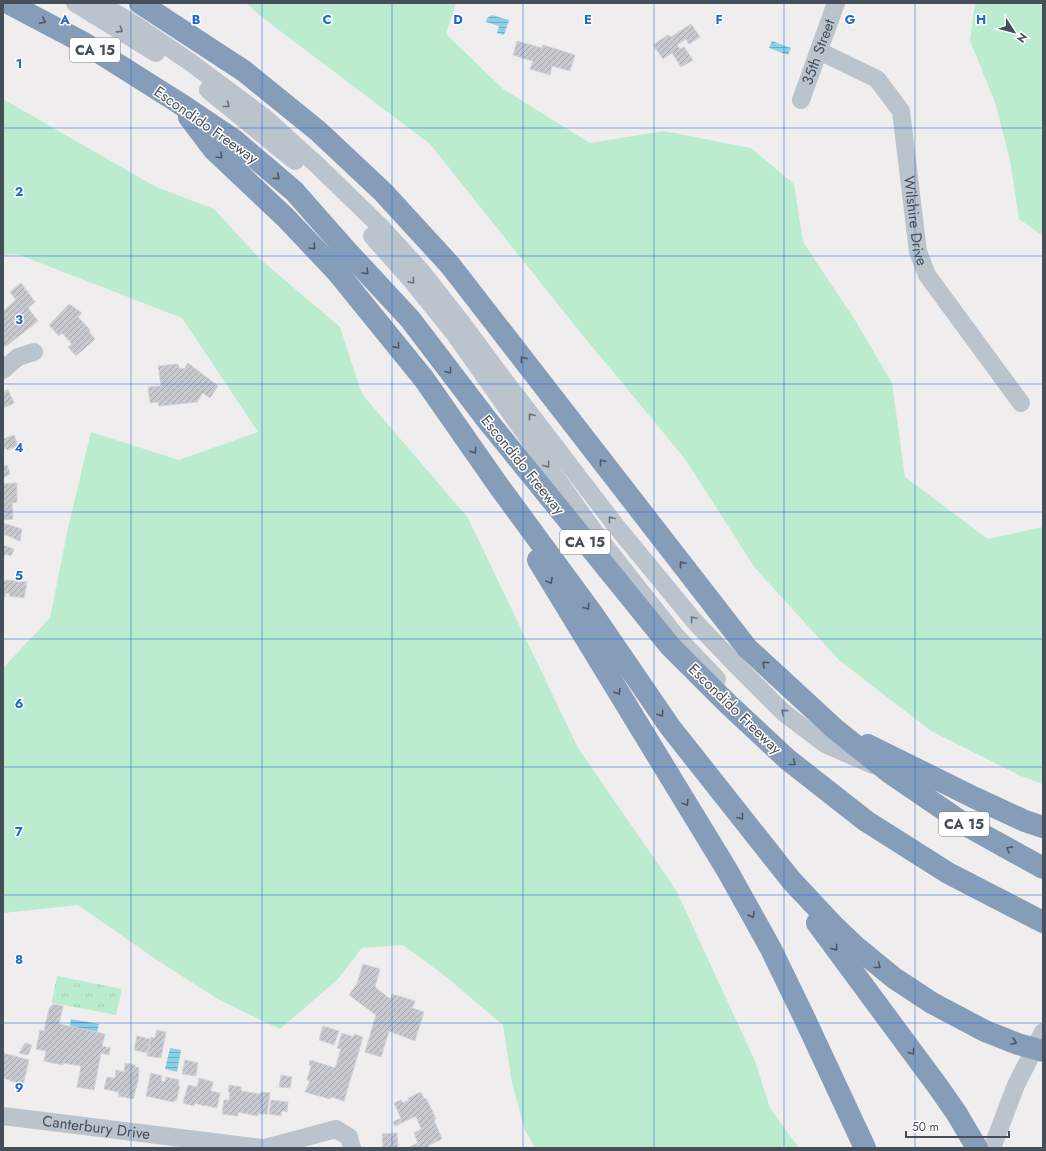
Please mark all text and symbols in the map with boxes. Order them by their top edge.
text: A [59,10,70,29]
text: B [192,10,201,29]
text: C [322,10,332,29]
text: D [453,10,463,29]
text: E [584,10,592,29]
text: F [715,10,723,29]
text: G [845,10,856,29]
text: H [976,10,986,29]
north arrow [994,12,1034,52]
street label: 35th Street [796,16,840,88]
one-way arrow [39,17,46,24]
one-way arrow [116,26,123,33]
text: N [1013,30,1031,46]
road number: CA 15 [70,38,120,62]
text: 1 [16,54,22,73]
street label: Escondido Freeway [150,81,263,169]
one-way arrow [222,100,229,107]
one-way arrow [215,151,223,159]
one-way arrow [273,173,280,180]
street label: Wilshire Drive [898,174,933,269]
text: 2 [15,182,23,201]
one-way arrow [308,242,316,250]
one-way arrow [361,267,369,275]
one-way arrow [407,276,414,284]
text: 3 [15,310,23,329]
one-way arrow [392,341,399,348]
one-way arrow [520,356,527,363]
one-way arrow [445,367,452,374]
street label: Escondido Freeway [476,410,570,520]
one-way arrow [529,413,536,420]
text: 4 [14,438,24,457]
one-way arrow [469,446,476,453]
one-way arrow [600,459,607,466]
one-way arrow [542,461,549,468]
one-way arrow [608,516,615,523]
road number: CA 15 [560,530,610,554]
one-way arrow [680,562,687,569]
text: 5 [15,566,23,585]
one-way arrow [545,577,553,584]
one-way arrow [583,603,590,610]
one-way arrow [691,617,698,624]
street label: Escondido Freeway [683,659,787,760]
one-way arrow [762,662,770,669]
one-way arrow [613,688,620,695]
text: 6 [15,694,24,713]
one-way arrow [781,709,789,716]
one-way arrow [656,710,664,717]
one-way arrow [788,758,795,765]
one-way arrow [681,799,688,806]
one-way arrow [736,812,743,819]
road number: CA 15 [939,812,989,836]
text: 7 [15,822,23,841]
one-way arrow [1006,847,1013,854]
one-way arrow [747,910,754,918]
one-way arrow [830,944,837,951]
text: 8 [15,950,23,969]
one-way arrow [874,961,881,968]
one-way arrow [1010,1037,1017,1046]
one-way arrow [907,1048,914,1055]
text: 9 [15,1078,24,1097]
street label: Canterbury Drive [41,1110,152,1145]
scale bar [906,1113,1009,1139]
text: 50 m [912,1118,939,1136]

